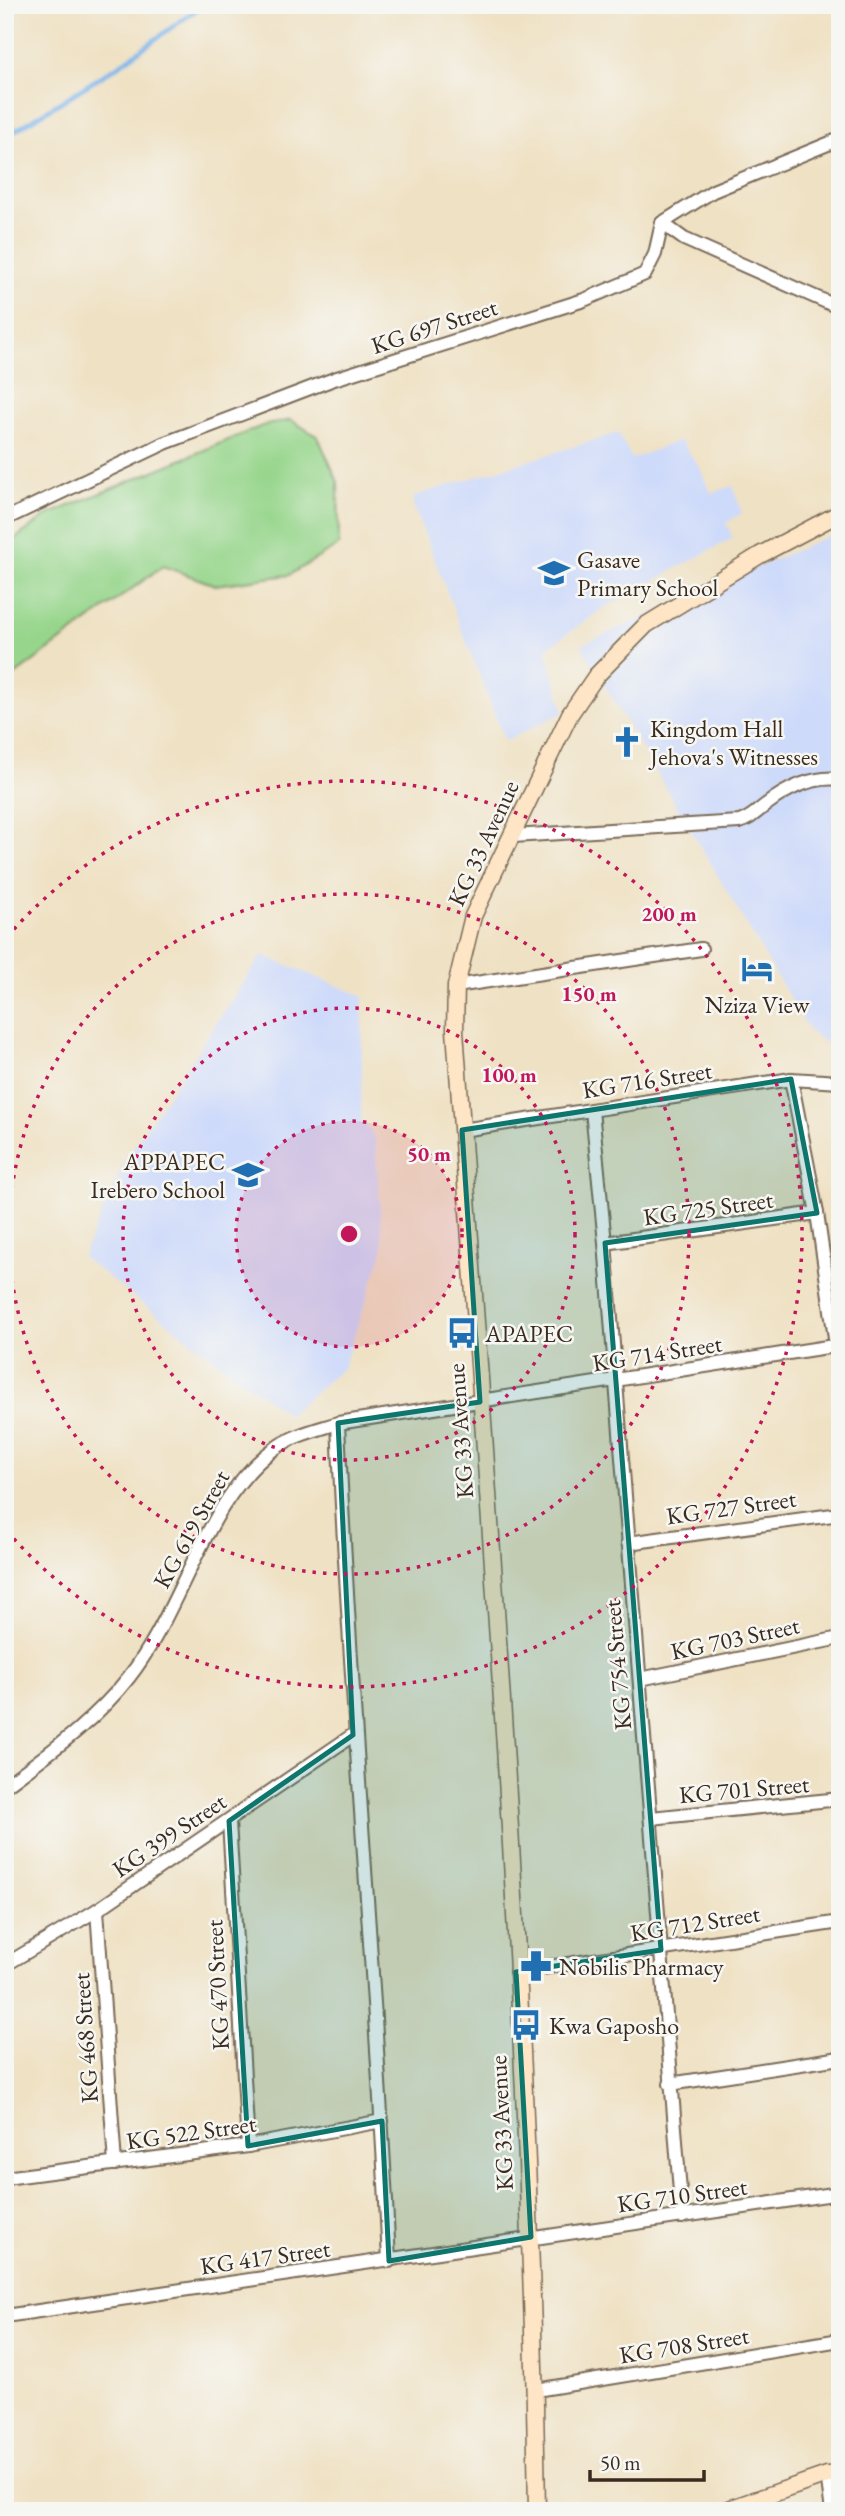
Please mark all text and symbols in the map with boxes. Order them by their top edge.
street label: KG 697 Street [367,291,501,361]
place label: Gasave Primary School [577,544,718,603]
school or university icon: Gasave Primary School [537,556,571,590]
place label: Kingdom Hall Jehova's Witnesses [648,713,818,772]
church icon: Kingdom Hall Jehova's Witnesses [610,725,644,759]
street label: KG 33 Avenue [440,775,526,911]
text: 200 m [641,900,697,927]
hotel icon: Nziza View [740,952,774,986]
text: 150 m [561,980,617,1007]
place label: Nziza View [705,989,810,1020]
street label: KG 716 Street [580,1054,714,1106]
text: 100 m [481,1061,537,1088]
text: 50 m [407,1140,451,1167]
place label: APPAPEC Irebero School [91,1146,225,1205]
school or university icon: APPAPEC Irebero School [231,1158,265,1192]
street label: KG 725 Street [641,1183,775,1232]
centre of rings [337,1222,361,1246]
bus stop icon: APAPEC [445,1316,479,1350]
place label: APAPEC [484,1318,573,1349]
street label: KG 714 Street [590,1327,724,1379]
street label: KG 33 Avenue [440,1362,480,1500]
street label: KG 619 Street [146,1464,236,1594]
street label: KG 727 Street [664,1482,798,1531]
street label: KG 754 Street [596,1598,638,1731]
street label: KG 703 Street [668,1609,803,1667]
street label: KG 701 Street [678,1768,811,1810]
street label: KG 399 Street [106,1785,232,1884]
street label: KG 712 Street [628,1897,762,1949]
street label: KG 470 Street [198,1918,236,2051]
pharmacy icon: Nobilis Pharmacy [519,1949,553,1983]
place label: Nobilis Pharmacy [559,1951,724,1982]
street label: KG 468 Street [65,1971,105,2104]
bus stop icon: Kwa Gaposho [509,2008,543,2042]
place label: Kwa Gaposho [549,2010,679,2041]
street label: KG 33 Avenue [482,2055,520,2191]
street label: KG 522 Street [124,2107,258,2156]
street label: KG 710 Street [615,2170,749,2219]
street label: KG 417 Street [198,2232,332,2281]
street label: KG 708 Street [617,2319,751,2371]
scale bar [590,2439,703,2483]
text: 50 m [600,2449,641,2476]

